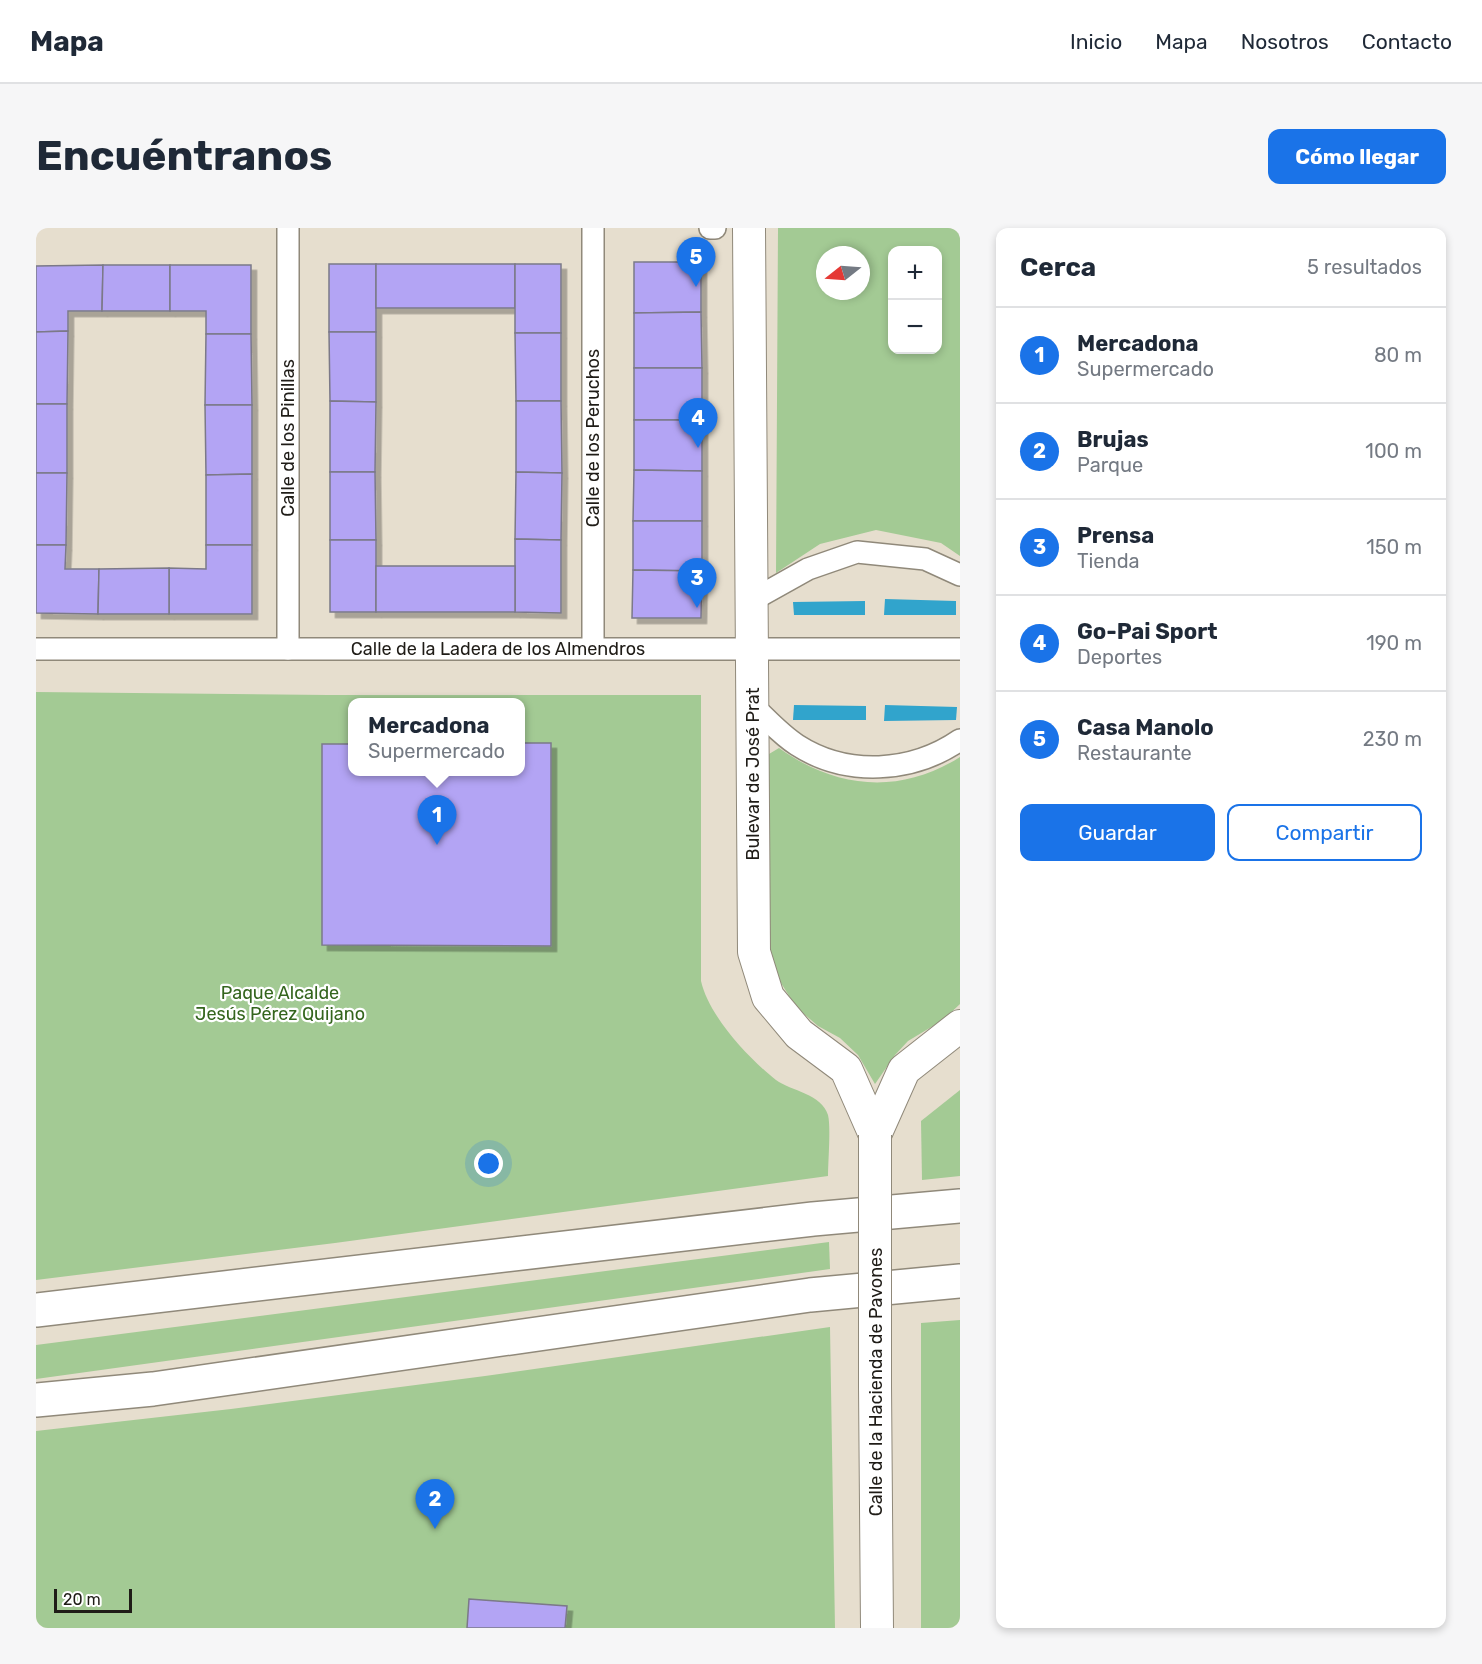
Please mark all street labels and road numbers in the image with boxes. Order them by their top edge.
street label: Calle de los Peruchos [582,349,604,527]
street label: Calle de los Pinillas [277,359,299,517]
street label: Calle de la Ladera de los Almendros [351,638,645,660]
street label: Bulevar de José Prat [742,687,764,861]
street label: Calle de la Hacienda de Pavones [865,1248,887,1516]

